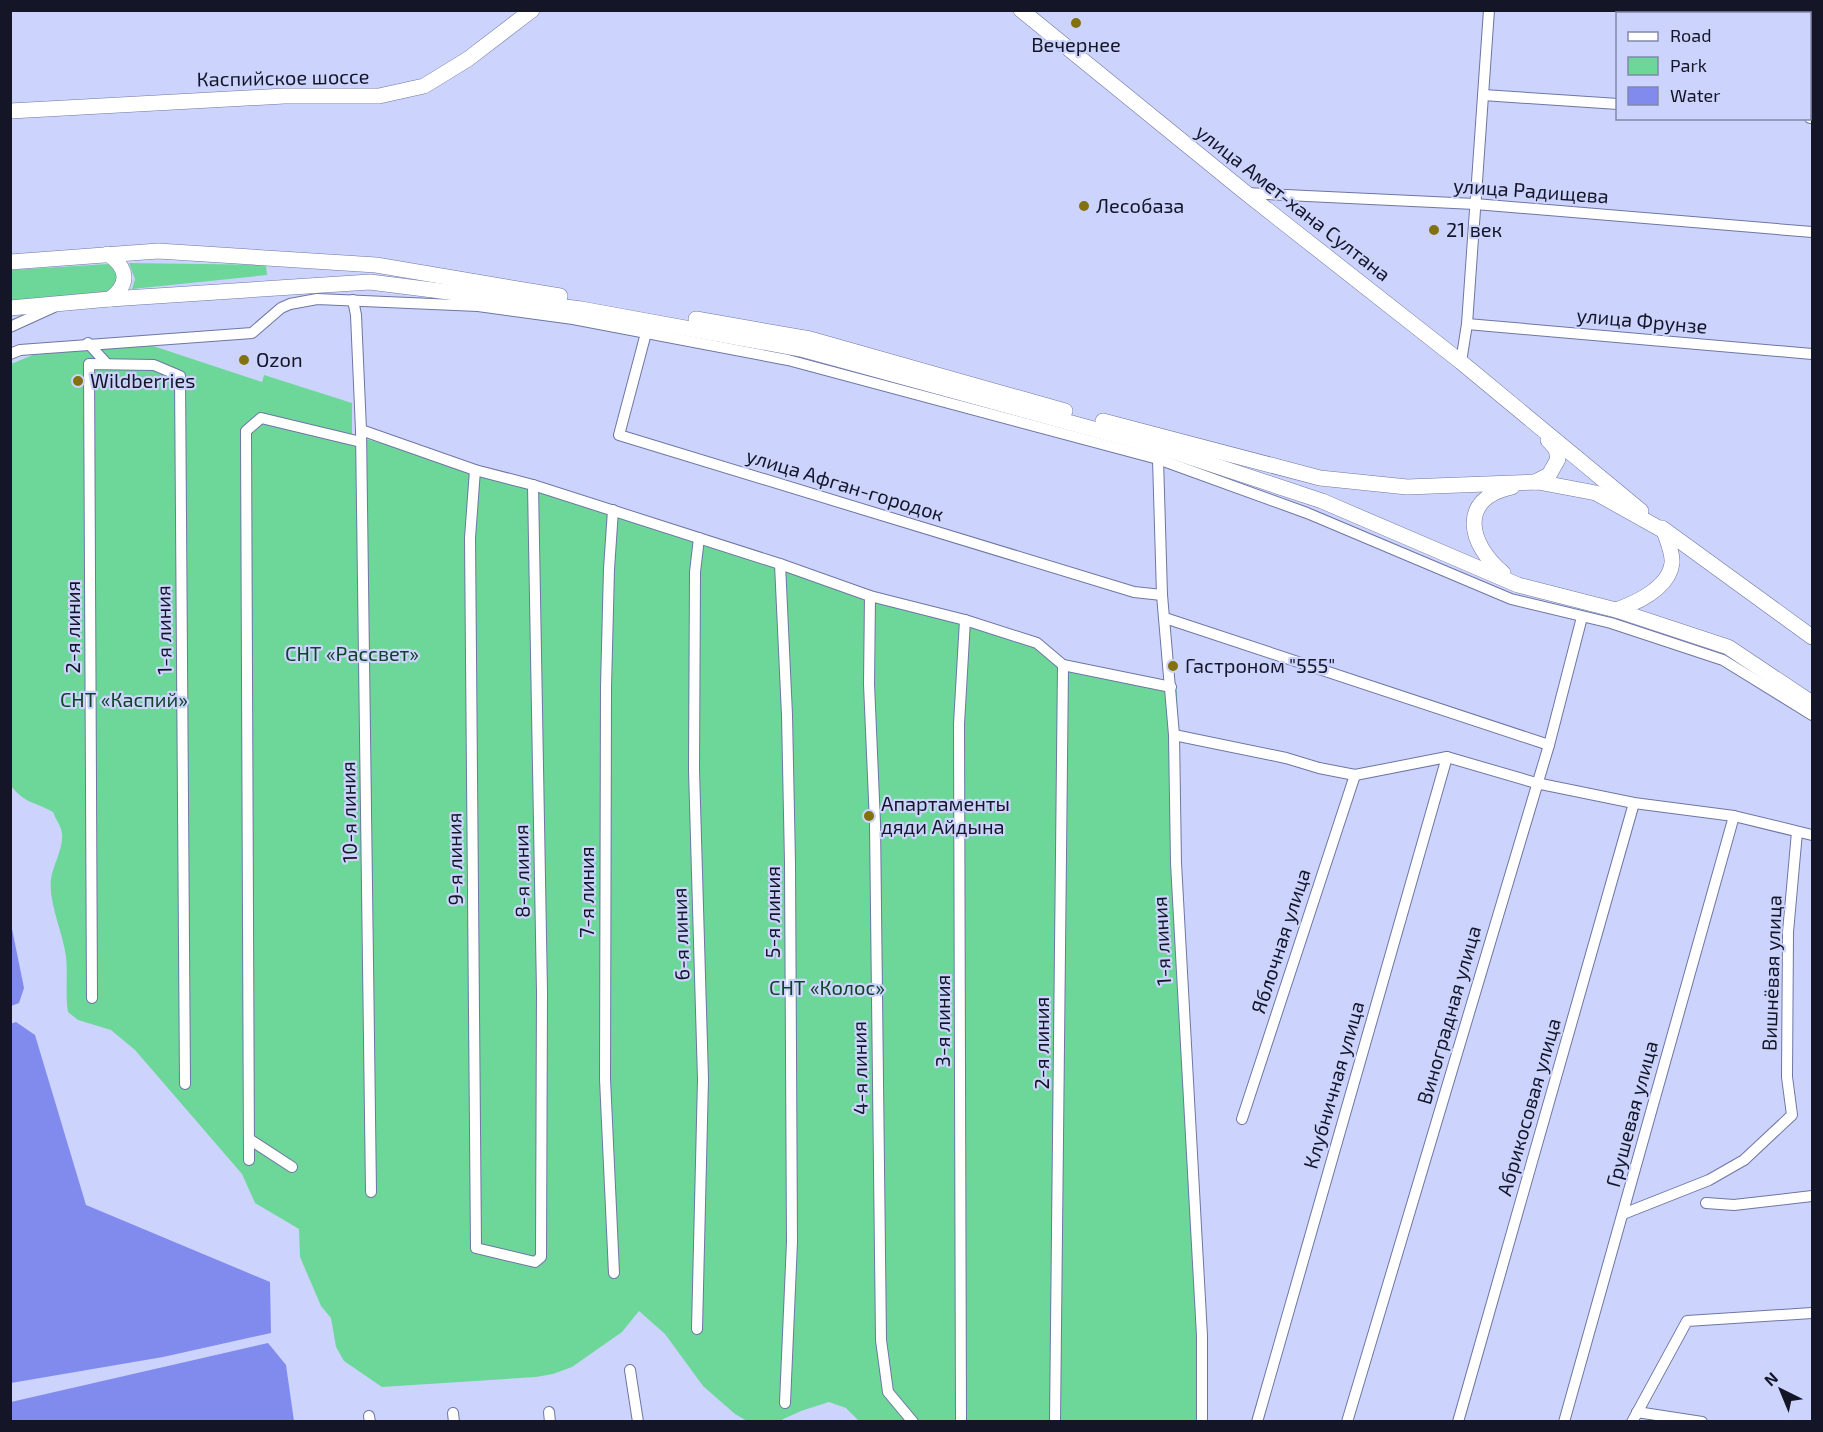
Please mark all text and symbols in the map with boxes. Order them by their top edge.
legend [1616,12,1811,120]
marker: Вечернее [1069,16,1083,30]
text: Road [1670,24,1711,46]
place label: Вечернее [1031,32,1121,56]
text: Park [1670,54,1707,76]
street label: Каспийское шоссе [196,63,370,91]
text: Water [1670,84,1720,106]
street label: улица Амет-хана Султана [1191,119,1396,286]
street label: улица Радищева [1452,173,1610,208]
place label: Лесобаза [1096,193,1184,217]
marker: Лесобаза [1077,199,1091,213]
place label: 21 век [1446,217,1503,241]
marker: 21 век [1427,223,1441,237]
street label: улица Фрунзе [1576,302,1709,339]
place label: Ozon [256,347,303,371]
marker: Ozon [237,353,251,367]
place label: Wildberries [90,368,195,392]
marker: Wildberries [71,374,85,388]
street label: улица Афган-городок [743,443,947,527]
street label: 2-я линия [60,581,84,673]
street label: 1-я линия [150,585,176,675]
park label: СНТ «Рассвет» [285,641,419,665]
place label: Гастроном "555" [1185,653,1335,677]
marker: Гастроном "555" [1166,659,1180,673]
park label: СНТ «Каспий» [60,687,188,711]
street label: 10-я линия [335,761,361,863]
place label: Апартаменты дяди Айдына [881,791,1010,838]
marker: Апартаменты дяди Айдына [862,809,876,823]
street label: 9-я линия [441,812,467,906]
street label: 8-я линия [508,824,534,918]
street label: 7-я линия [574,846,598,938]
street label: Яблочная улица [1245,865,1316,1016]
street label: 5-я линия [760,866,784,958]
street label: 6-я линия [666,887,694,981]
street label: Вишнёвая улица [1756,895,1787,1051]
street label: 1-я линия [1147,896,1175,986]
street label: Виноградная улица [1411,923,1486,1107]
park label: СНТ «Колос» [769,975,885,999]
street label: 3-я линия [930,975,954,1067]
street label: 2-я линия [1029,997,1053,1089]
street label: Клубничная улица [1298,998,1369,1172]
street label: Абрикосовая улица [1491,1015,1566,1199]
street label: 4-я линия [846,1021,872,1115]
street label: Грушевая улица [1600,1038,1663,1190]
north arrow [1751,1360,1811,1420]
text: N [1760,1368,1781,1390]

